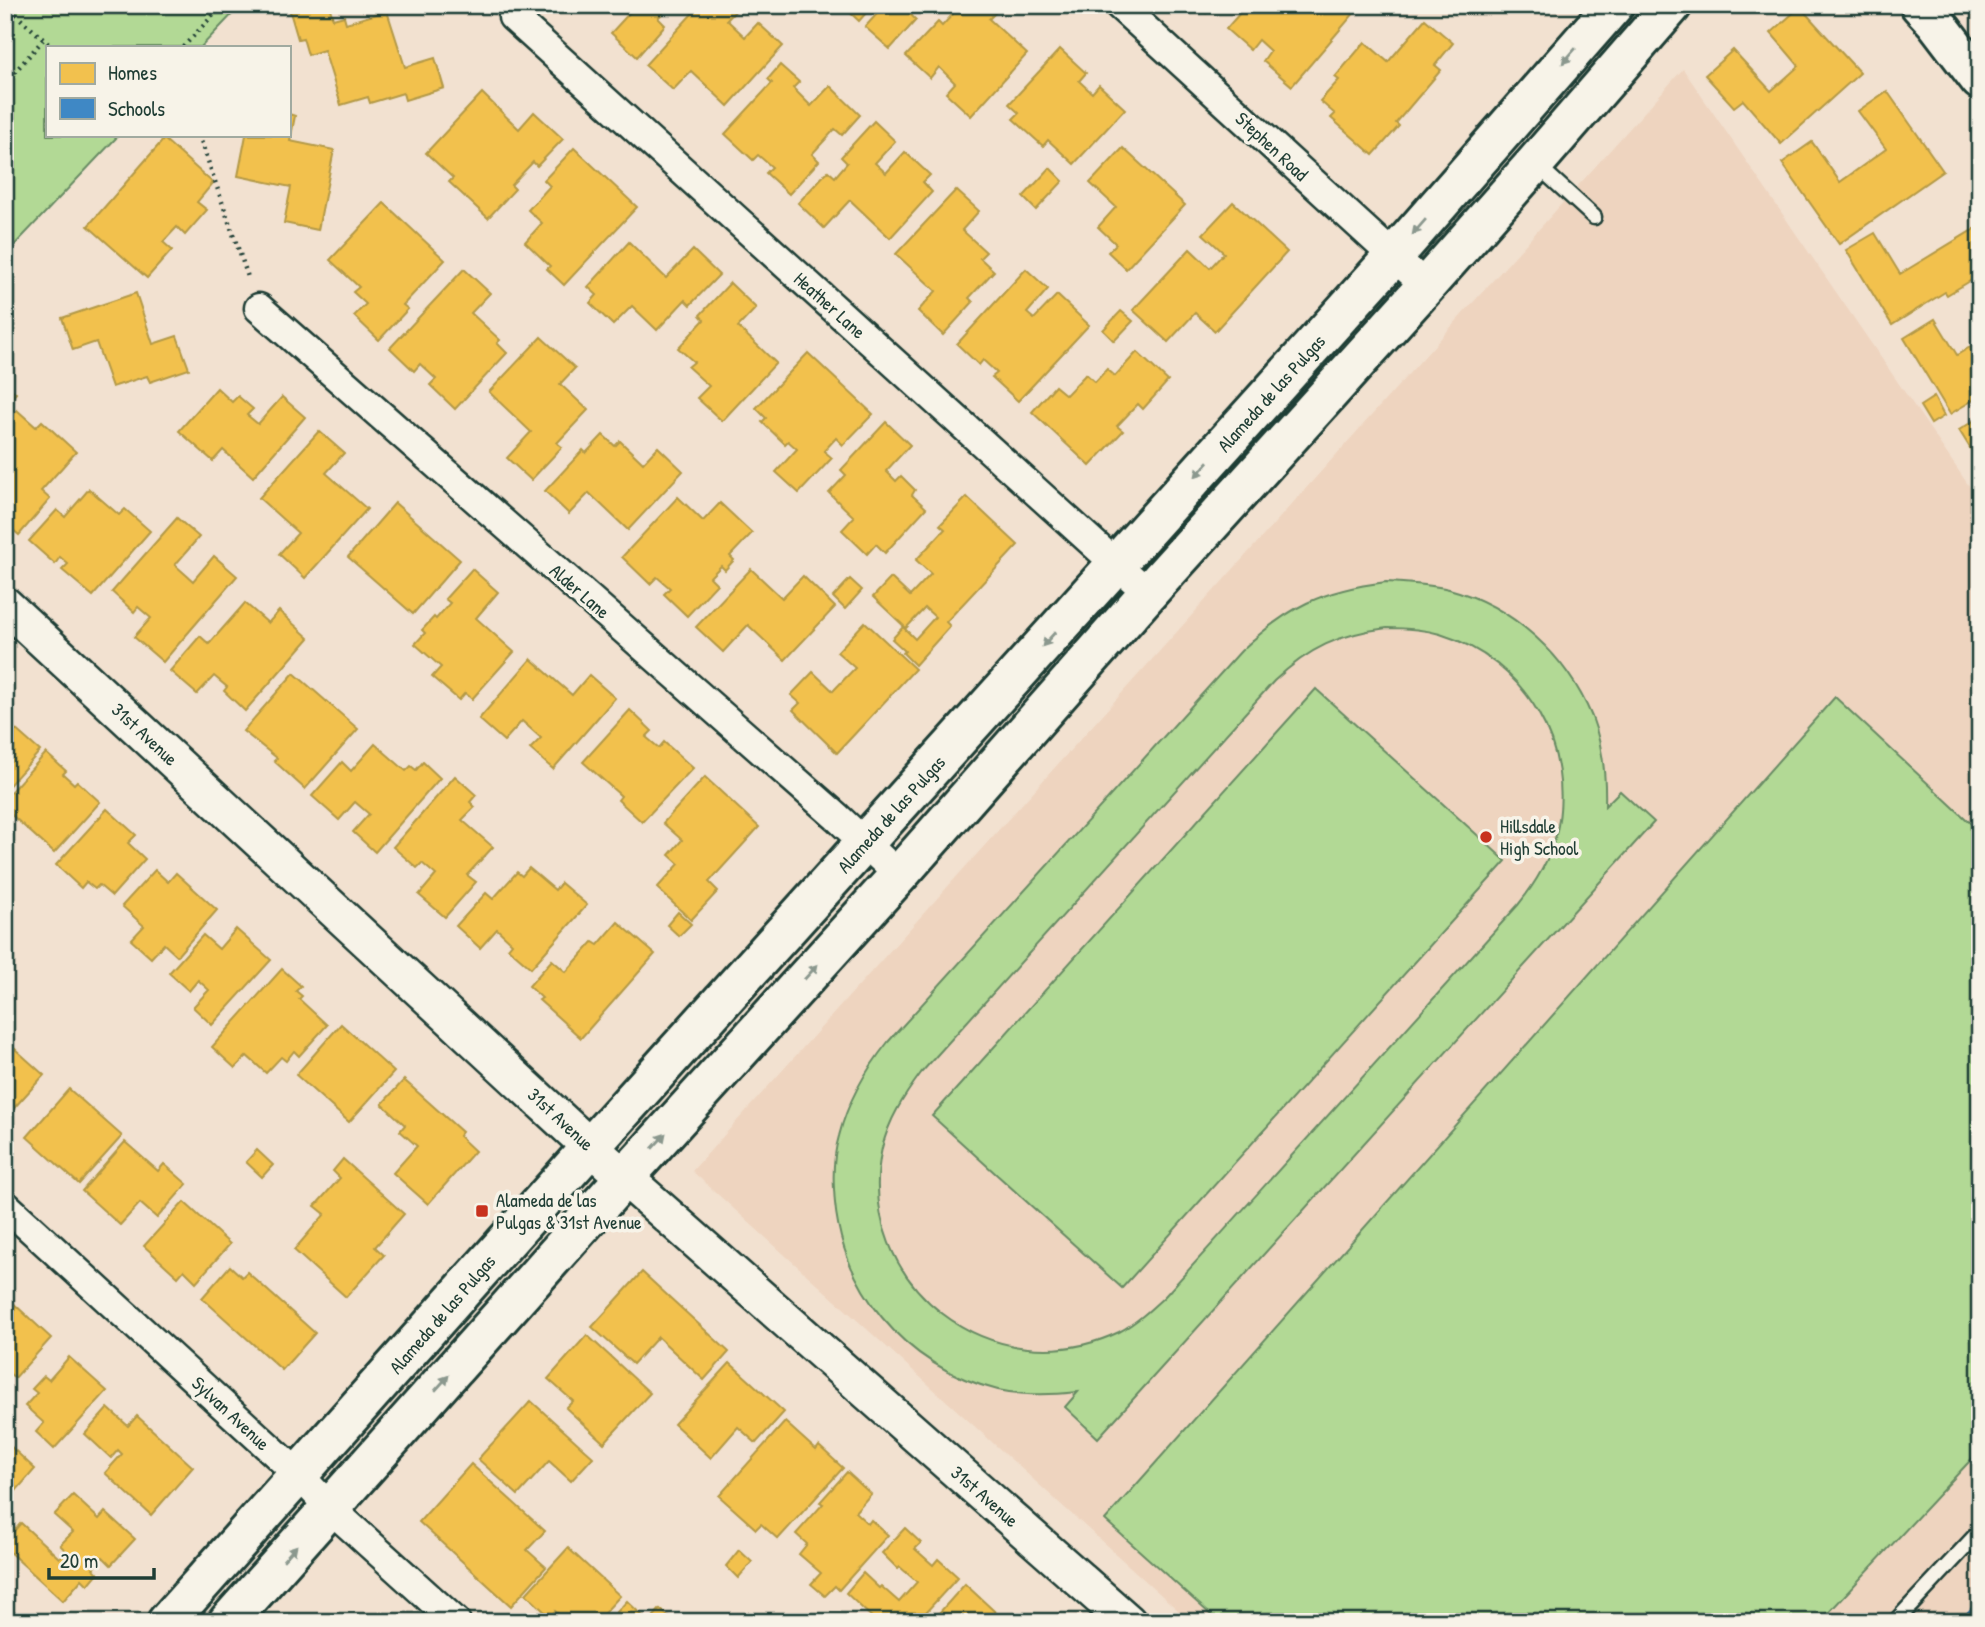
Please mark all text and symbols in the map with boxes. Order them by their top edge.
legend [46,46,290,136]
one-way arrow [1562,48,1577,65]
text: Homes [108,58,157,87]
text: Schools [108,94,165,123]
street label: Stephen Road [1230,106,1314,187]
one-way arrow [1411,218,1427,236]
street label: Heather Lane [788,266,872,345]
street label: Alameda de las Pulgas [1211,329,1331,457]
one-way arrow [1194,461,1210,478]
street label: Alder Lane [544,558,616,625]
one-way arrow [1042,630,1058,647]
street label: 31st Avenue [106,697,184,772]
street label: Alameda de las Pulgas [831,750,951,878]
place label: Hillsdale High School [1500,813,1579,861]
marker: Hillsdale High School [1478,829,1494,845]
one-way arrow [803,964,819,981]
street label: 31st Avenue [522,1082,600,1157]
one-way arrow [650,1133,666,1150]
place label: Alameda de las Pulgas & 31st Avenue [496,1187,642,1235]
marker: Alameda de las Pulgas & 31st Avenue [474,1203,490,1219]
street label: Alameda de las Pulgas [383,1249,501,1379]
street label: Sylvan Avenue [186,1370,276,1456]
one-way arrow [433,1375,449,1392]
street label: 31st Avenue [946,1459,1025,1533]
scale bar [49,1536,154,1580]
one-way arrow [282,1544,298,1562]
text: 20 m [60,1546,98,1575]

